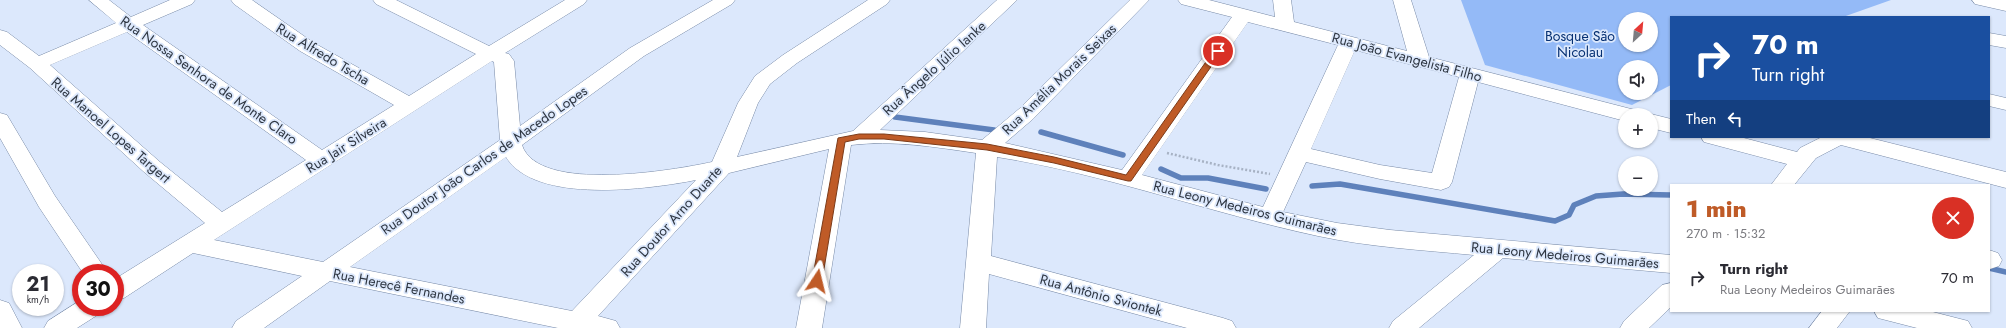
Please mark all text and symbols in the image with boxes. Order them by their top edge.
street label: Rua Nossa Senhora de Monte Claro [116,11,302,149]
north arrow [1618,12,1658,52]
map controls [1618,12,1658,196]
street label: Rua Ângelo Júlio Ianke [878,16,990,120]
street label: Rua Alfredo Tscha [273,18,373,90]
street label: Rua Amélia Morais Seixas [997,19,1121,139]
text: 70 m [1752,24,1819,65]
park label: Bosque São Nicolau [1545,26,1615,62]
street label: Rua João Evangelista Filho [1330,27,1485,87]
icon: right [1686,32,1738,84]
pin [1201,34,1235,68]
icon: arrive [1207,40,1229,62]
button: sound [1618,60,1658,100]
text: Turn right [1752,62,1824,88]
street label: Rua Manoel Lopes Targert [47,72,176,188]
street label: Rua Doutor João Carlos de Macedo Lopes [377,80,592,239]
button: + [1618,108,1658,148]
text: Then [1686,108,1716,130]
icon: left [1724,108,1746,130]
street label: Rua Jair Silveira [302,112,390,178]
button: − [1618,156,1658,196]
street label: Rua Doutor Arno Duarte [616,161,726,281]
street label: Rua Leony Medeiros Guimarães [1151,176,1339,241]
text: 1 min [1686,191,1747,226]
button: close [1932,197,1974,239]
text: 270 m · 15:32 [1686,224,1765,243]
street label: Rua Leony Medeiros Guimarães [1470,237,1660,273]
text: Turn right [1720,258,1788,280]
position arrow [796,260,838,302]
street label: Rua Herecê Fernandes [331,263,467,309]
speed limit sign: 30 [72,264,124,316]
icon: right [1686,267,1708,289]
text: 70 m [1941,267,1974,289]
street label: Rua Antônio Sviontek [1038,269,1165,321]
text: 21 [26,270,50,299]
text: Rua Leony Medeiros Guimarães [1720,280,1895,299]
text: km/h [27,292,49,307]

